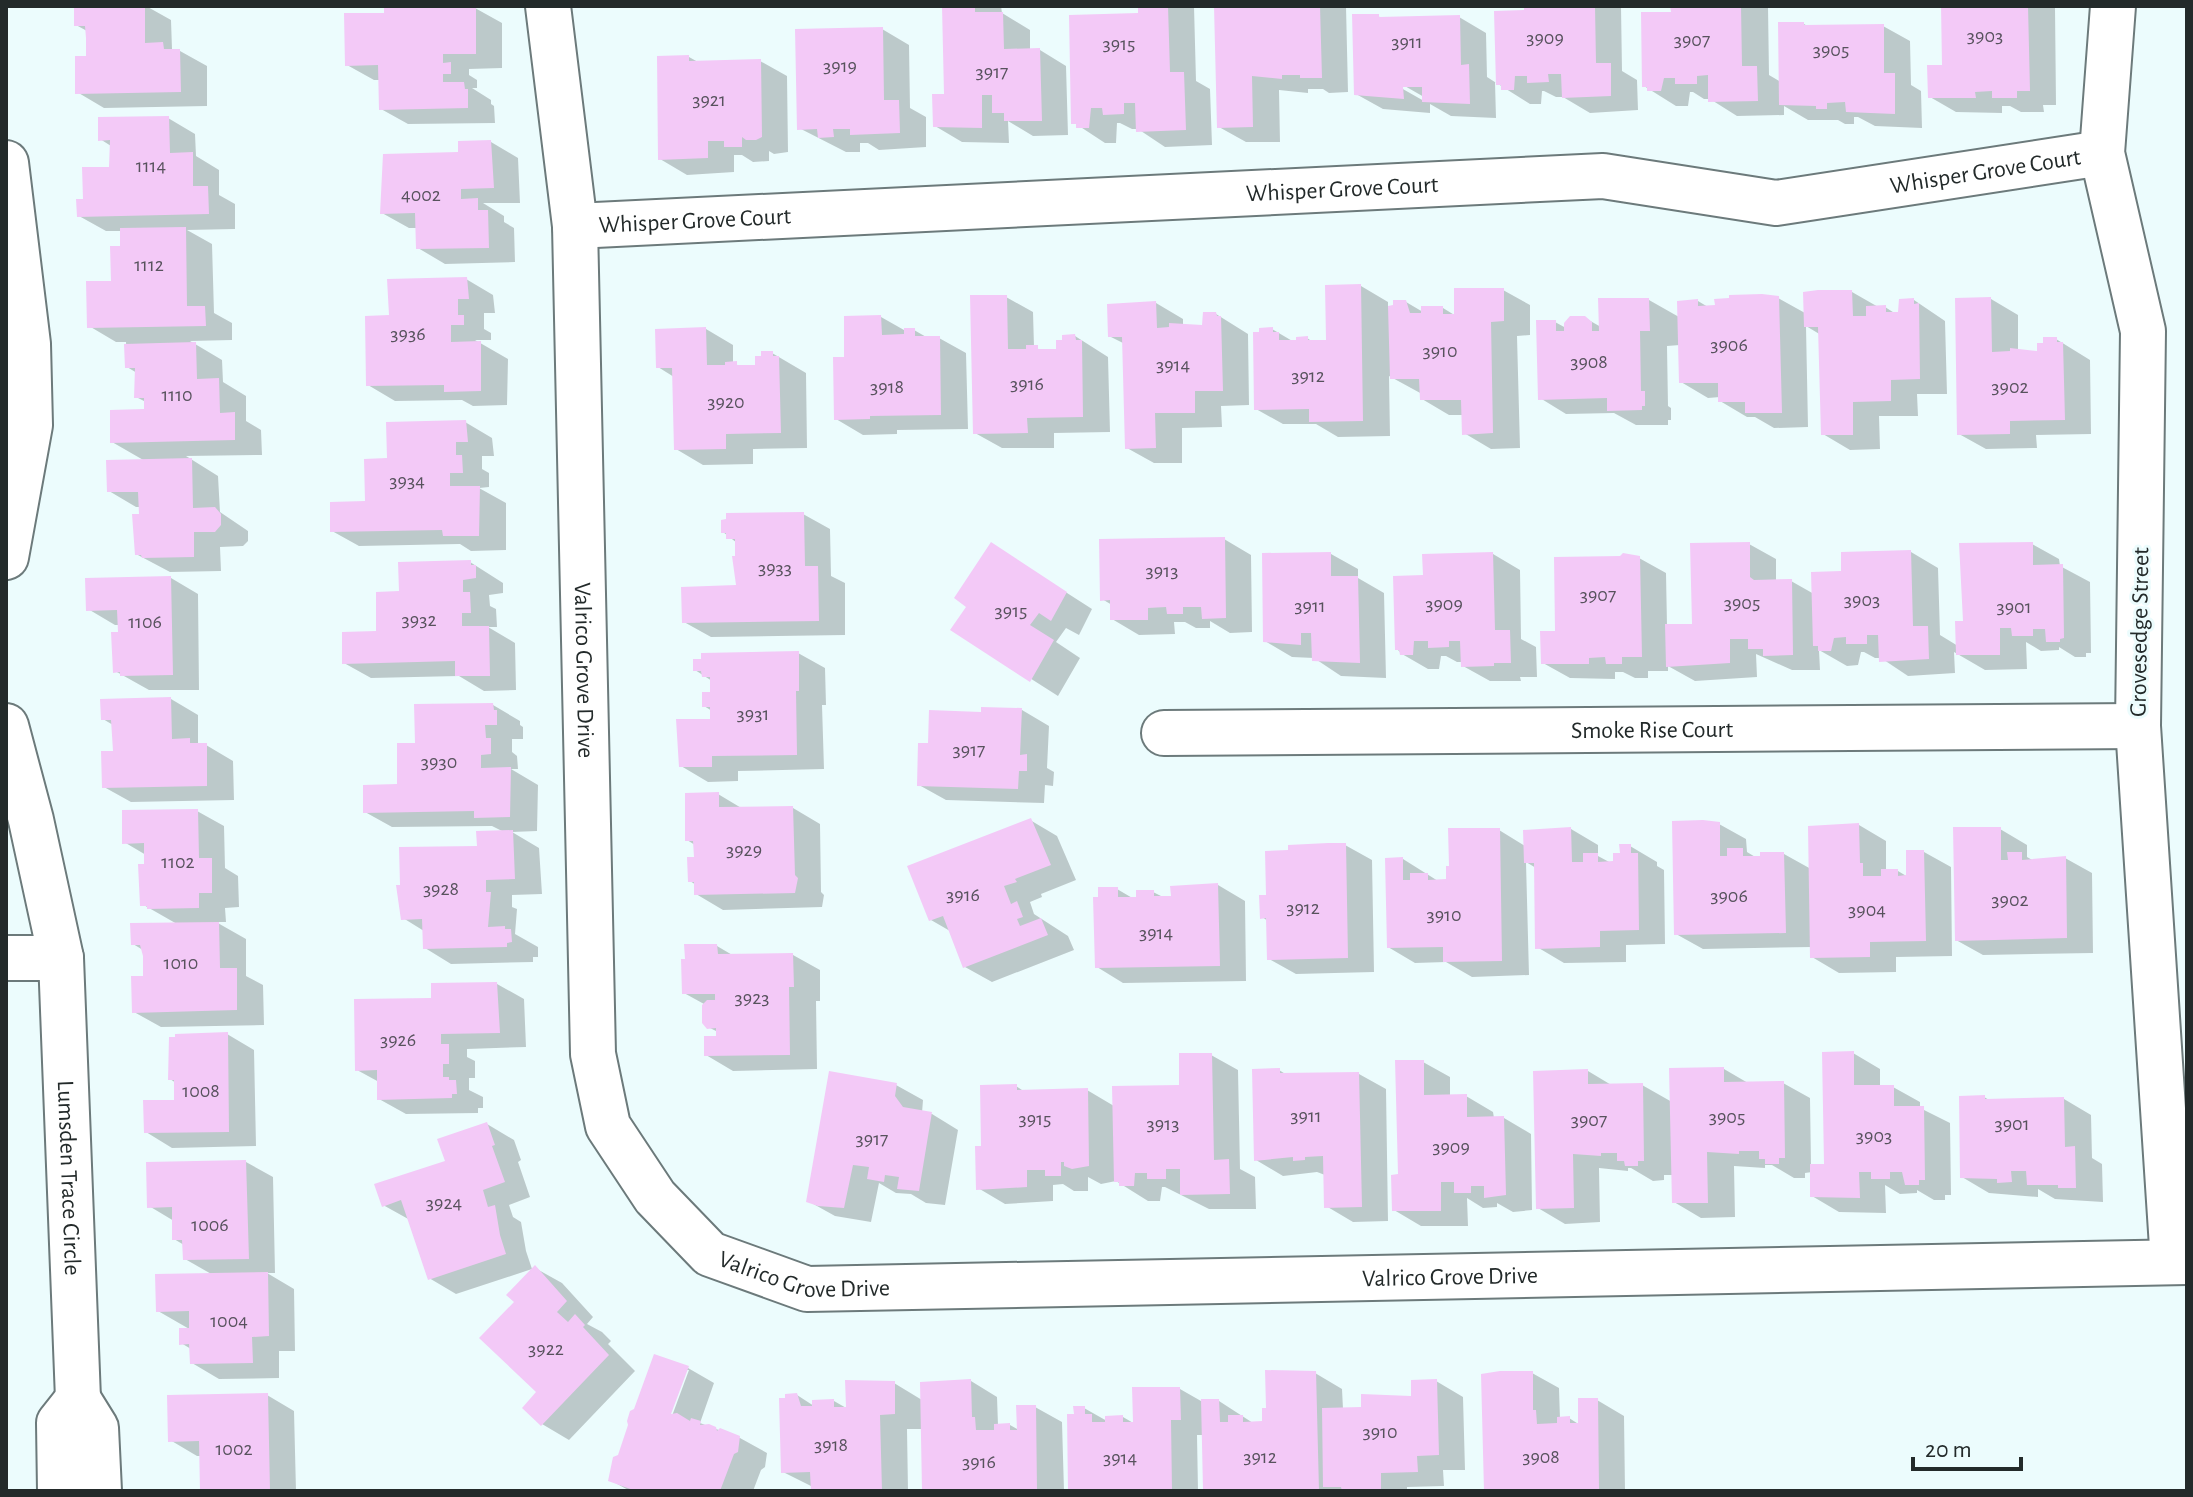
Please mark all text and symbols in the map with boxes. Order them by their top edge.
house number: 3903 [1967,26,2003,46]
house number: 3909 [1526,28,1564,48]
house number: 3907 [1674,30,1710,50]
house number: 3911 [1391,32,1423,52]
house number: 3915 [1103,34,1135,54]
house number: 3905 [1813,40,1849,60]
house number: 3919 [823,56,857,76]
house number: 3917 [976,62,1008,82]
house number: 3921 [692,90,726,110]
street label: Whisper Grove Court [1888,145,2083,198]
house number: 1114 [136,156,166,176]
street label: Whisper Grove Court [1245,173,1439,206]
house number: 4002 [401,185,441,205]
street label: Whisper Grove Court [598,204,792,238]
house number: 1112 [134,255,164,275]
house number: 3936 [390,324,426,344]
house number: 3906 [1710,335,1748,355]
house number: 3910 [1422,341,1458,361]
house number: 3908 [1570,352,1608,372]
house number: 3914 [1156,355,1190,375]
house number: 3912 [1291,366,1325,386]
house number: 3916 [1010,374,1044,394]
house number: 3918 [870,377,904,397]
house number: 3902 [1991,377,2029,397]
house number: 1110 [161,385,193,405]
house number: 3920 [707,392,745,412]
house number: 3934 [389,471,425,491]
street label: Grovesedge Street [2127,547,2153,717]
house number: 3933 [758,558,792,578]
house number: 3913 [1146,561,1178,581]
street label: Valrico Grove Drive [570,582,598,758]
house number: 3907 [1580,585,1616,605]
house number: 3903 [1844,590,1880,610]
house number: 3905 [1724,593,1760,613]
house number: 3909 [1425,594,1463,614]
house number: 3911 [1294,596,1326,616]
house number: 3901 [1996,597,2032,617]
house number: 3915 [995,601,1027,621]
house number: 3932 [402,610,436,630]
house number: 1106 [128,612,162,632]
house number: 3931 [737,704,769,724]
street label: Smoke Rise Court [1571,718,1733,743]
house number: 3917 [953,740,985,760]
house number: 3930 [421,752,457,772]
house number: 3929 [726,840,762,860]
house number: 1102 [161,852,195,872]
house number: 3928 [423,879,459,899]
house number: 3916 [946,885,980,905]
house number: 3906 [1710,886,1748,906]
house number: 3902 [1991,890,2029,910]
house number: 3912 [1286,898,1320,918]
house number: 3904 [1848,900,1886,920]
house number: 3910 [1426,905,1462,925]
house number: 3914 [1139,923,1173,943]
house number: 1010 [164,953,198,973]
house number: 3923 [735,988,769,1008]
house number: 3926 [380,1030,416,1050]
street label: Lumsden Trace Circle [53,1080,84,1276]
house number: 1008 [182,1081,220,1101]
house number: 3911 [1290,1106,1322,1126]
house number: 3905 [1709,1107,1745,1127]
house number: 3915 [1019,1109,1051,1129]
house number: 3907 [1571,1110,1607,1130]
house number: 3913 [1147,1114,1179,1134]
house number: 3901 [1994,1114,2030,1134]
house number: 3903 [1856,1126,1892,1146]
house number: 3917 [856,1129,888,1149]
house number: 3909 [1432,1137,1470,1157]
house number: 3924 [426,1193,462,1213]
house number: 1006 [191,1215,229,1235]
street label: Valrico Grove Drive [715,1247,890,1302]
street label: Valrico Grove Drive [1362,1264,1538,1291]
house number: 1004 [210,1311,248,1331]
house number: 3922 [528,1339,564,1359]
scale bar [1913,1421,2021,1471]
house number: 3910 [1362,1422,1398,1442]
house number: 3918 [814,1435,848,1455]
text: 20 m [1925,1438,1972,1462]
house number: 1002 [215,1439,253,1459]
house number: 3912 [1243,1447,1277,1467]
house number: 3908 [1522,1447,1560,1467]
house number: 3914 [1103,1448,1137,1468]
house number: 3916 [962,1452,996,1472]

